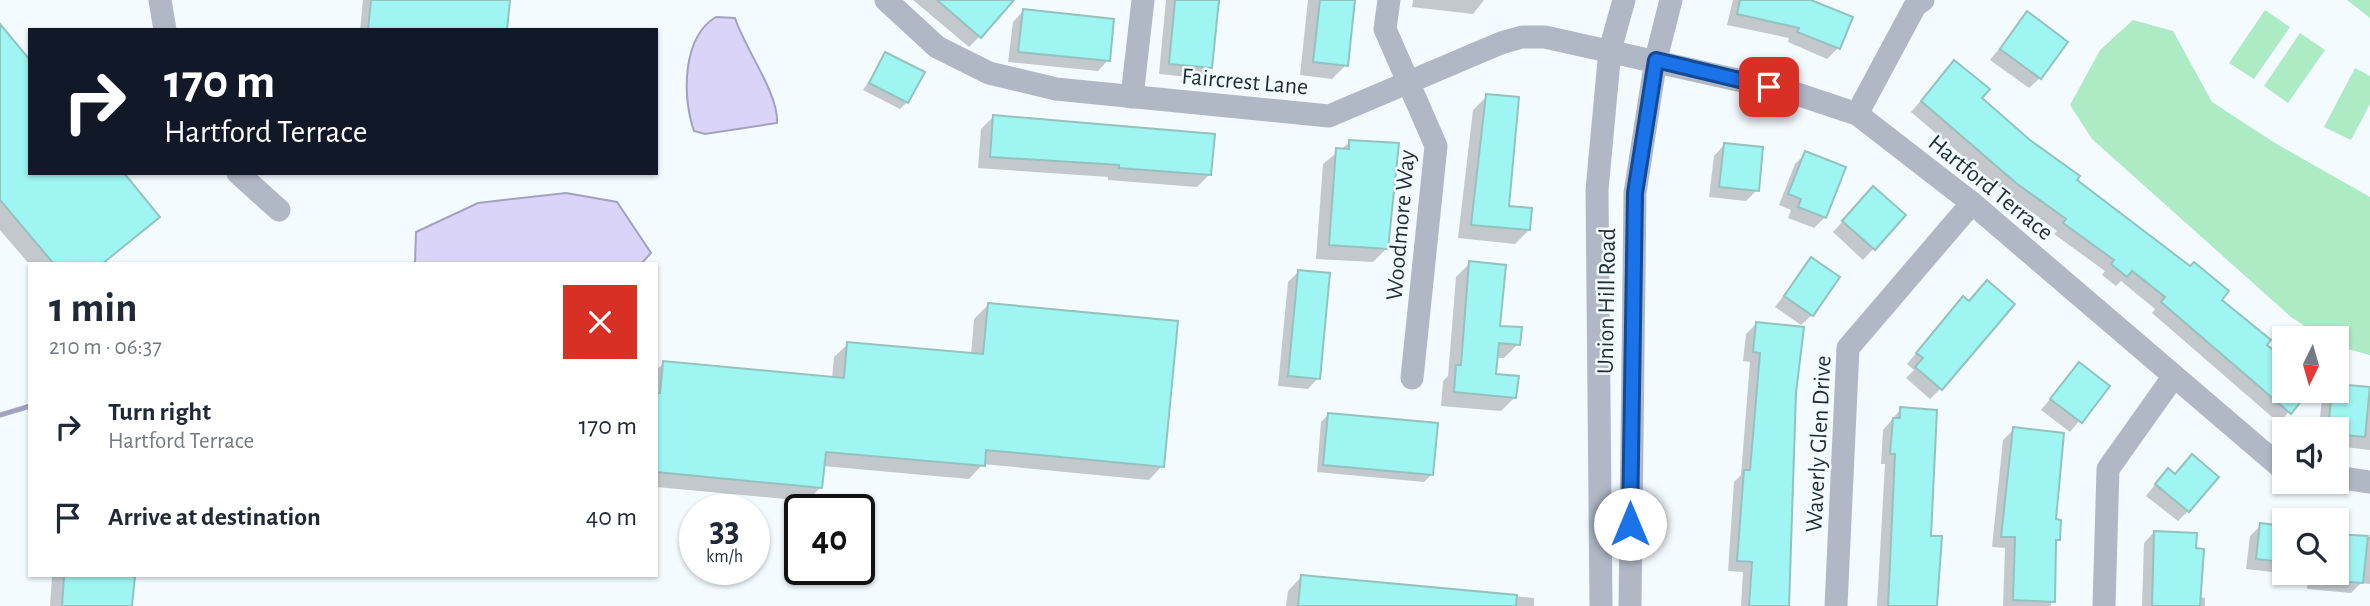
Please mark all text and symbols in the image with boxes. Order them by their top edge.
icon: right [49,56,140,147]
pin [1739,57,1799,117]
text: 170 m [164,58,275,107]
street label: Faircrest Lane [1181,65,1309,99]
icon: arrive [1750,68,1788,106]
text: Hartford Terrace [164,116,367,148]
street label: Hartford Terrace [1924,130,2057,245]
street label: Woodmore Way [1382,149,1420,301]
street label: Union Hill Road [1594,228,1620,374]
button: close [563,285,637,359]
text: 1 min [49,287,138,329]
north arrow [2272,326,2348,402]
map controls [2272,326,2349,585]
text: 210 m · 06:37 [49,336,162,359]
street label: Waverly Glen Drive [1802,355,1836,533]
text: Turn right [108,399,211,425]
icon: right [49,408,87,446]
text: 170 m [578,413,637,439]
button: sound [2272,417,2349,494]
text: Hartford Terrace [108,430,254,453]
position arrow [1593,487,1667,561]
speed limit sign: 40 [784,494,875,585]
icon: arrive [49,499,87,537]
text: Arrive at destination [108,504,321,530]
text: 40 m [586,504,637,530]
button: search [2272,508,2349,585]
text: 33 [709,513,740,548]
text: km/h [706,548,743,566]

